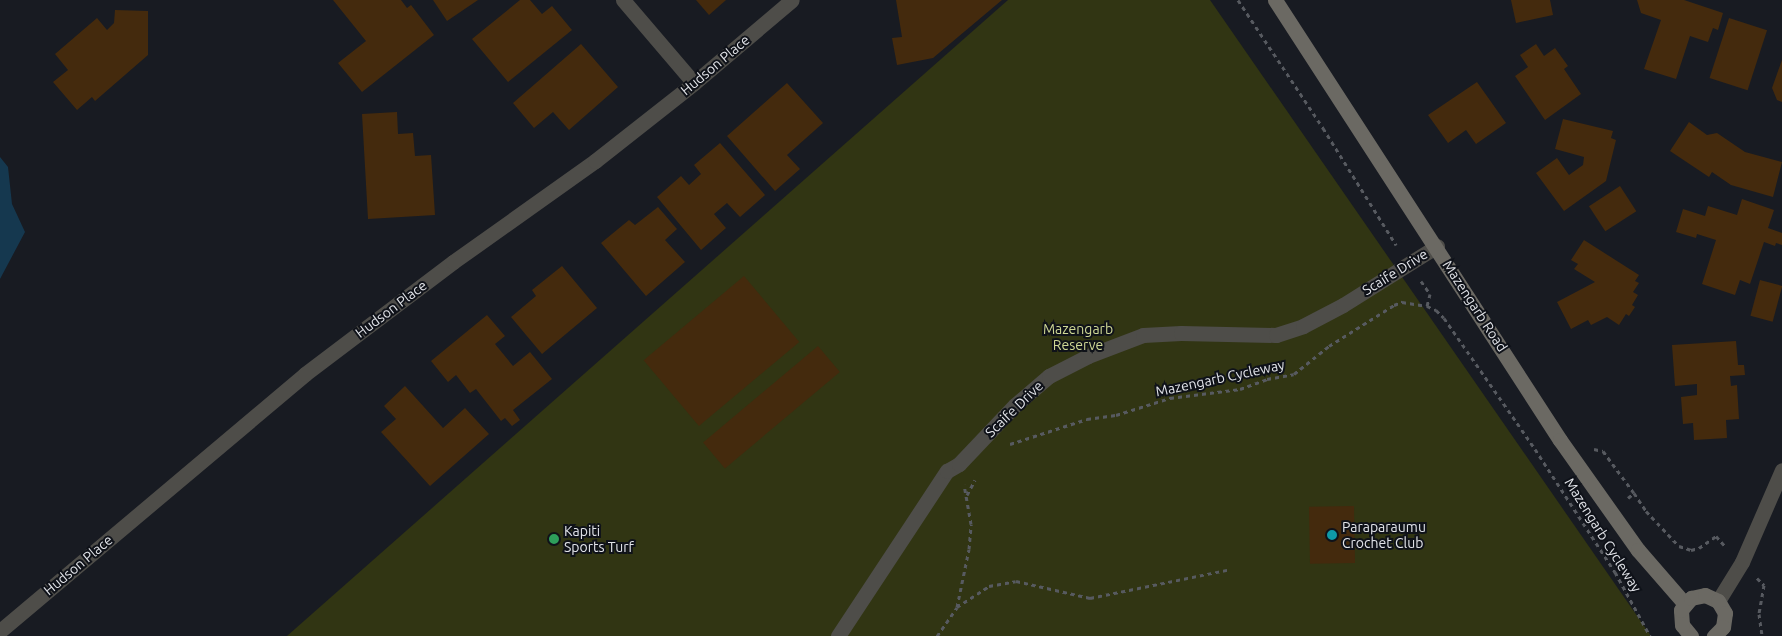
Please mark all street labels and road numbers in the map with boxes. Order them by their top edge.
street label: Hudson Place [677,31,753,99]
street label: Scaife Drive [1359,245,1431,299]
street label: Mazengarb Road [1439,257,1511,355]
street label: Hudson Place [352,277,430,341]
street label: Mazengarb Cycleway [1154,356,1286,400]
street label: Scaife Drive [982,377,1046,441]
street label: Mazengarb Cycleway [1561,475,1645,595]
street label: Hudson Place [40,531,116,599]

